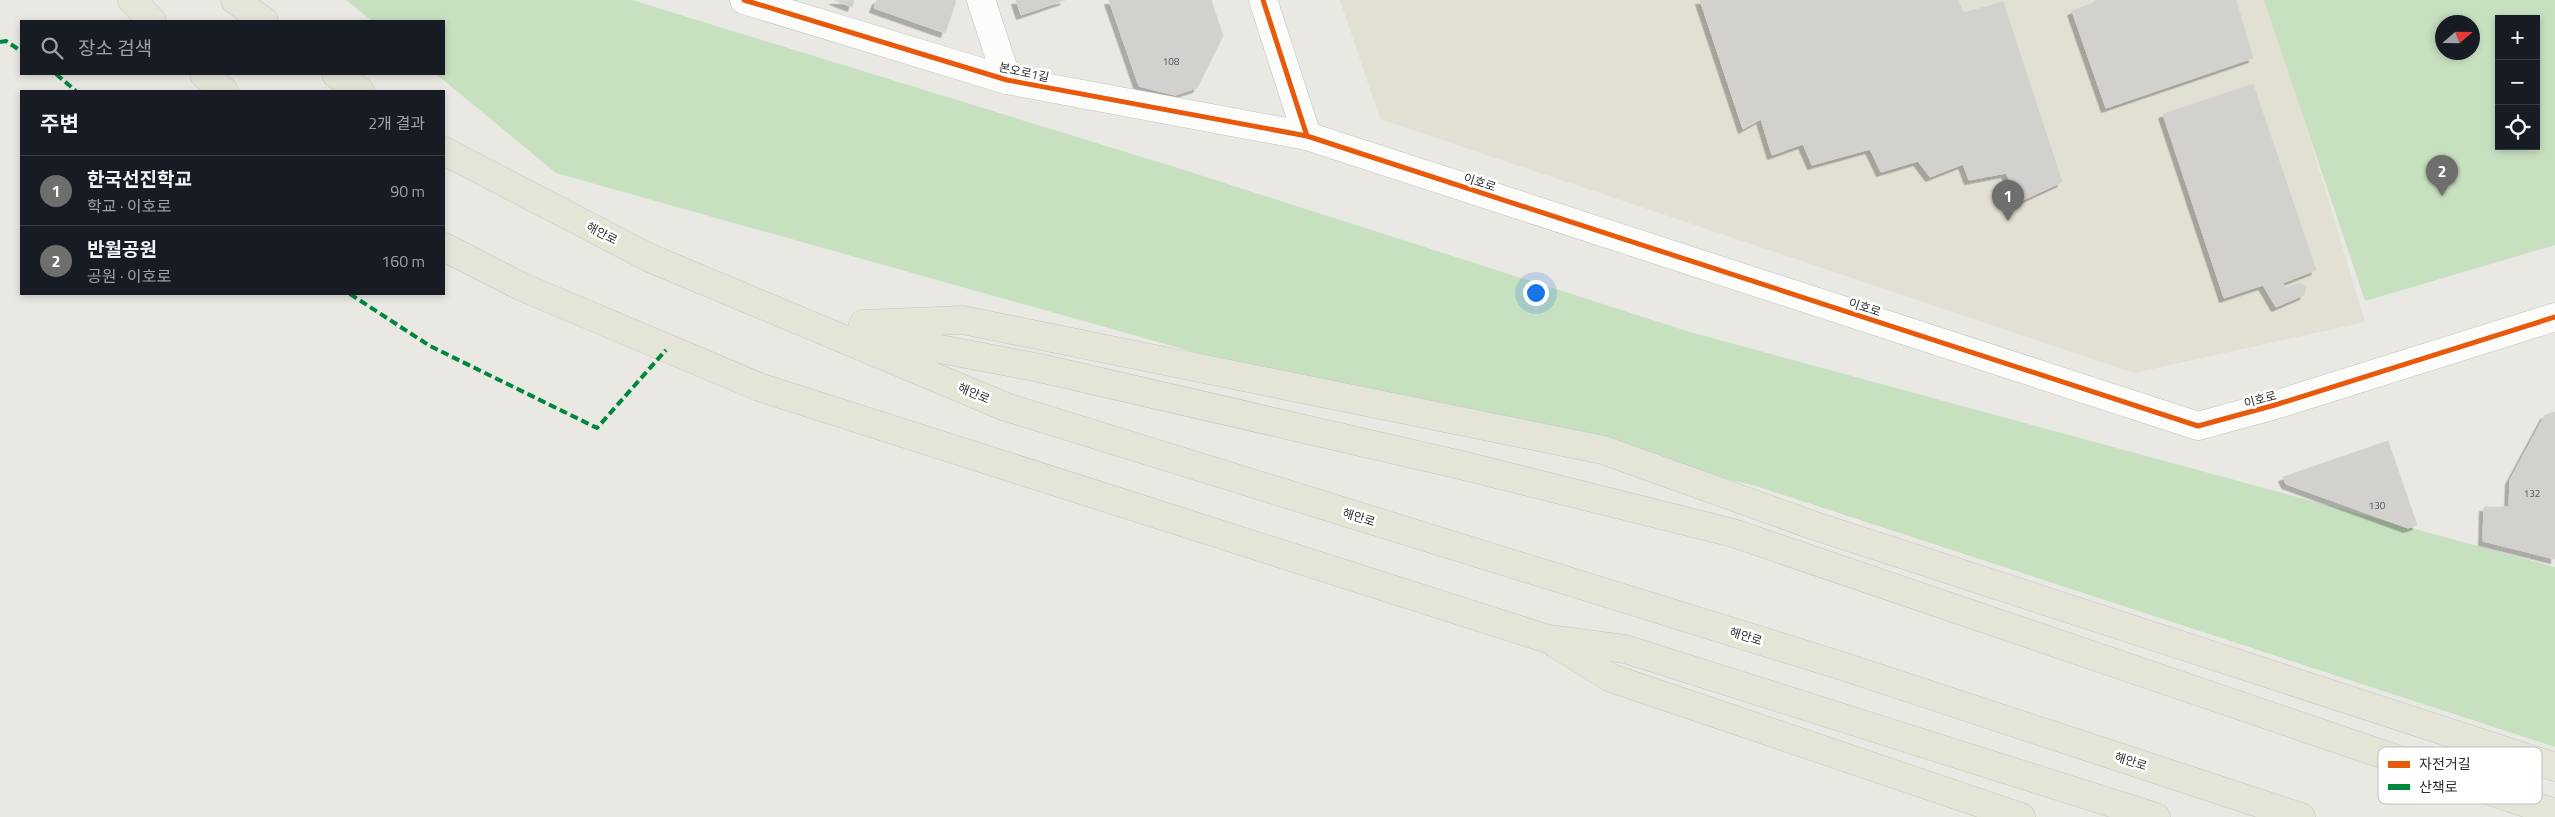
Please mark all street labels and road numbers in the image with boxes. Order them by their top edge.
street label: 본오로1길 [997,57,1051,87]
street label: 이호로 [1461,168,1499,196]
street label: 해안로 [583,217,621,249]
street label: 이호로 [1846,293,1884,321]
street label: 해안로 [955,378,993,408]
street label: 이호로 [2242,386,2278,412]
street label: 해안로 [1340,503,1378,531]
street label: 해안로 [1727,622,1765,650]
street label: 해안로 [2112,747,2150,775]

